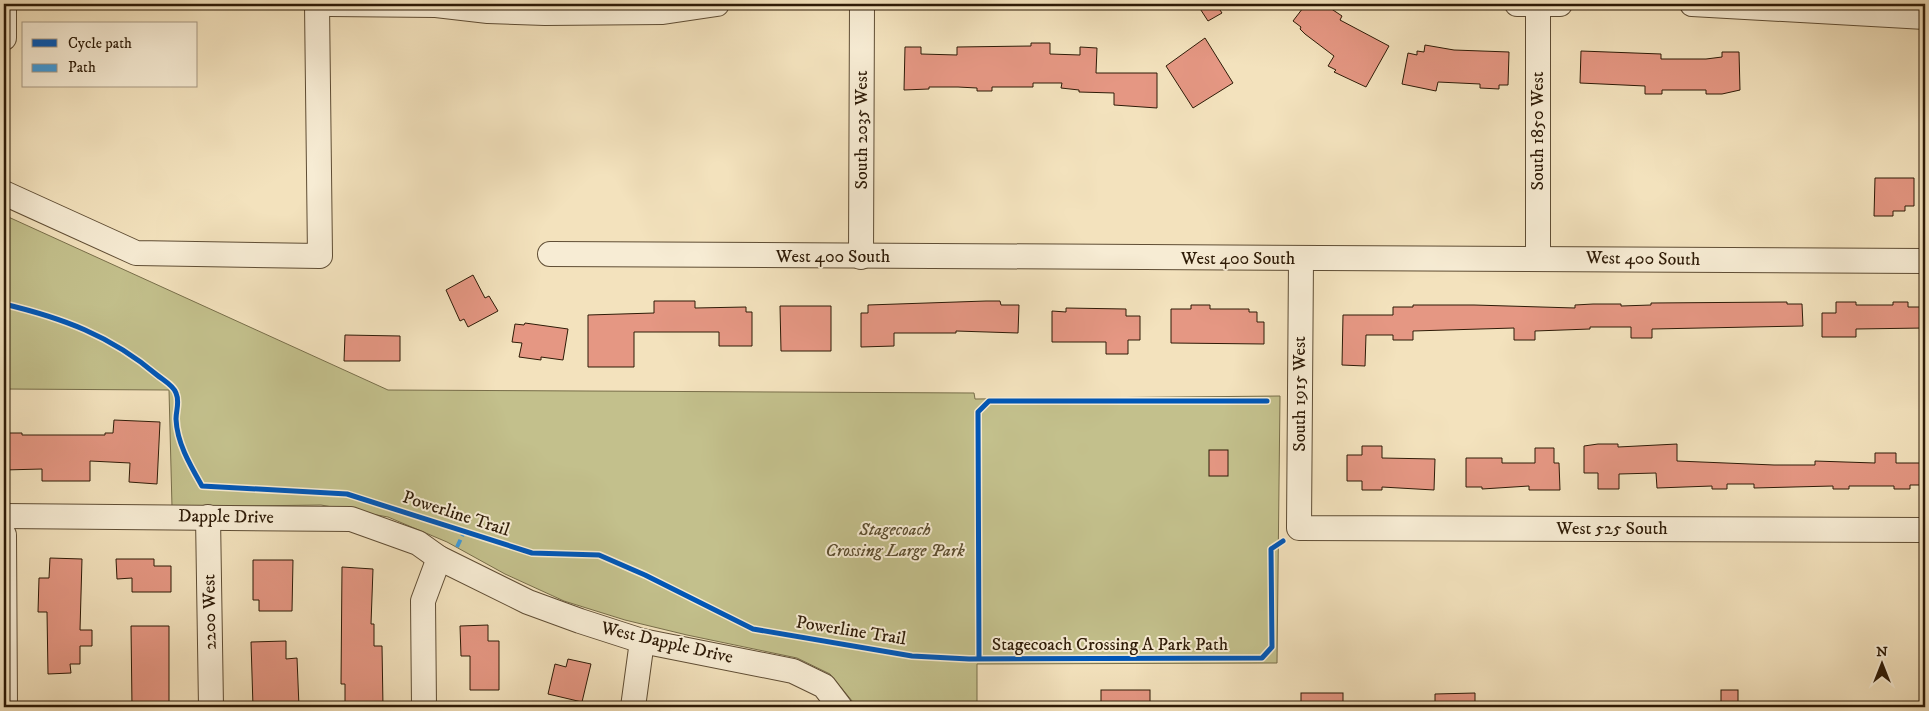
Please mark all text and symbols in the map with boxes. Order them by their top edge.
legend [22,22,198,88]
text: Cycle path [68,34,132,53]
text: Path [68,58,96,77]
street label: South 2035 West [851,70,873,189]
street label: South 1850 West [1527,71,1549,190]
street label: West 400 South [775,246,891,268]
street label: West 400 South [1585,247,1701,271]
street label: West 400 South [1180,248,1296,270]
street label: South 1915 West [1289,336,1311,452]
street label: Powerline Trail [400,486,513,542]
street label: Dapple Drive [178,505,274,529]
street label: West 525 South [1555,518,1668,540]
park label: Stagecoach Crossing Large Park [825,519,965,562]
street label: 2200 West [198,574,222,650]
street label: Powerline Trail [794,611,908,651]
street label: West Dapple Drive [598,617,735,669]
street label: Stagecoach Crossing A Park Path [992,634,1229,656]
north arrow [1856,638,1906,688]
text: N [1876,643,1888,661]

